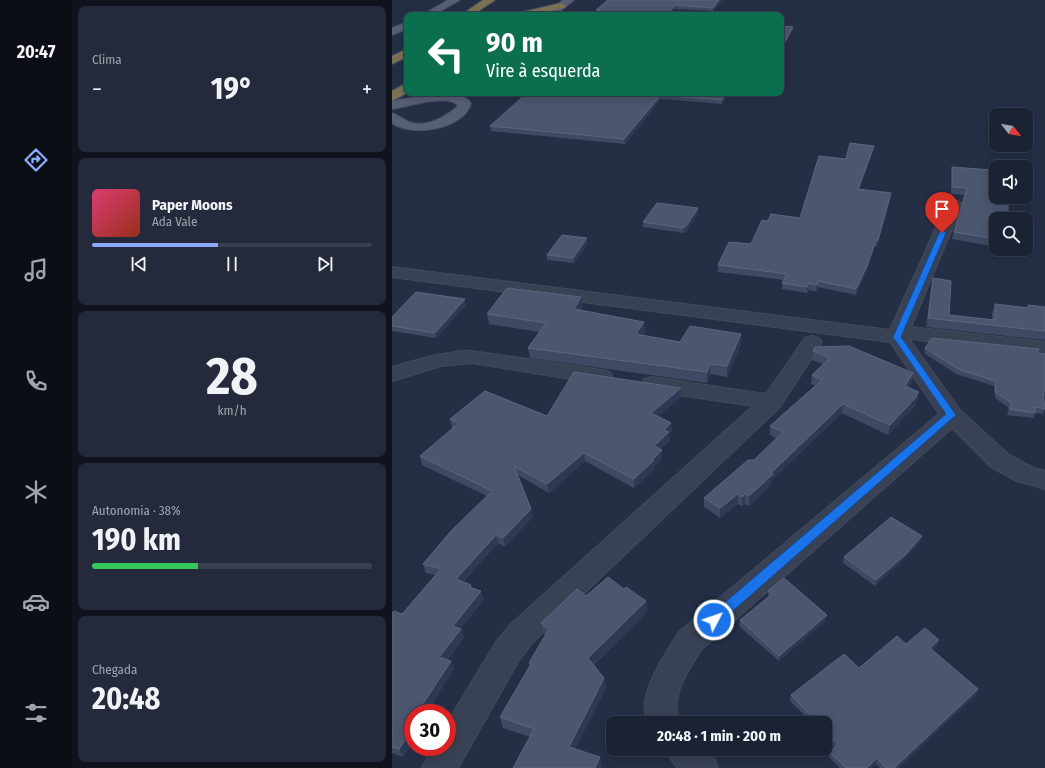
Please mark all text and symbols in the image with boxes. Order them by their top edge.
text: 90 m [486,26,543,59]
icon: left [420,28,472,80]
text: 20:47 [17,41,55,63]
text: Clima [92,52,122,67]
text: Vire à esquerda [486,60,600,82]
text: 19° [211,71,253,107]
text: − [92,76,102,103]
text: + [362,76,372,103]
north arrow [989,108,1033,152]
map controls [989,108,1033,256]
icon: directions [22,146,50,174]
button: sound [989,160,1033,204]
pin [925,192,959,233]
text: Paper Moons [152,196,233,214]
icon: arrive [931,198,953,220]
button: search [989,212,1033,256]
text: Ada Vale [152,214,197,229]
icon: previous [128,253,150,275]
icon: pause [221,253,243,275]
icon: next [314,253,336,275]
icon: music [22,256,50,284]
text: 28 [206,345,258,408]
icon: phone [22,367,50,395]
text: km/h [218,403,247,418]
icon: climate [22,478,50,506]
text: Autonomia · 38% [92,503,181,518]
text: 190 km [92,522,181,558]
icon: car [22,588,50,616]
position arrow [693,599,735,641]
text: Chegada [92,662,137,677]
text: 20:48 [92,681,160,717]
icon: filters [22,699,50,727]
speed limit sign: 30 [404,704,456,756]
text: 20:48 · 1 min · 200 m [657,727,781,745]

